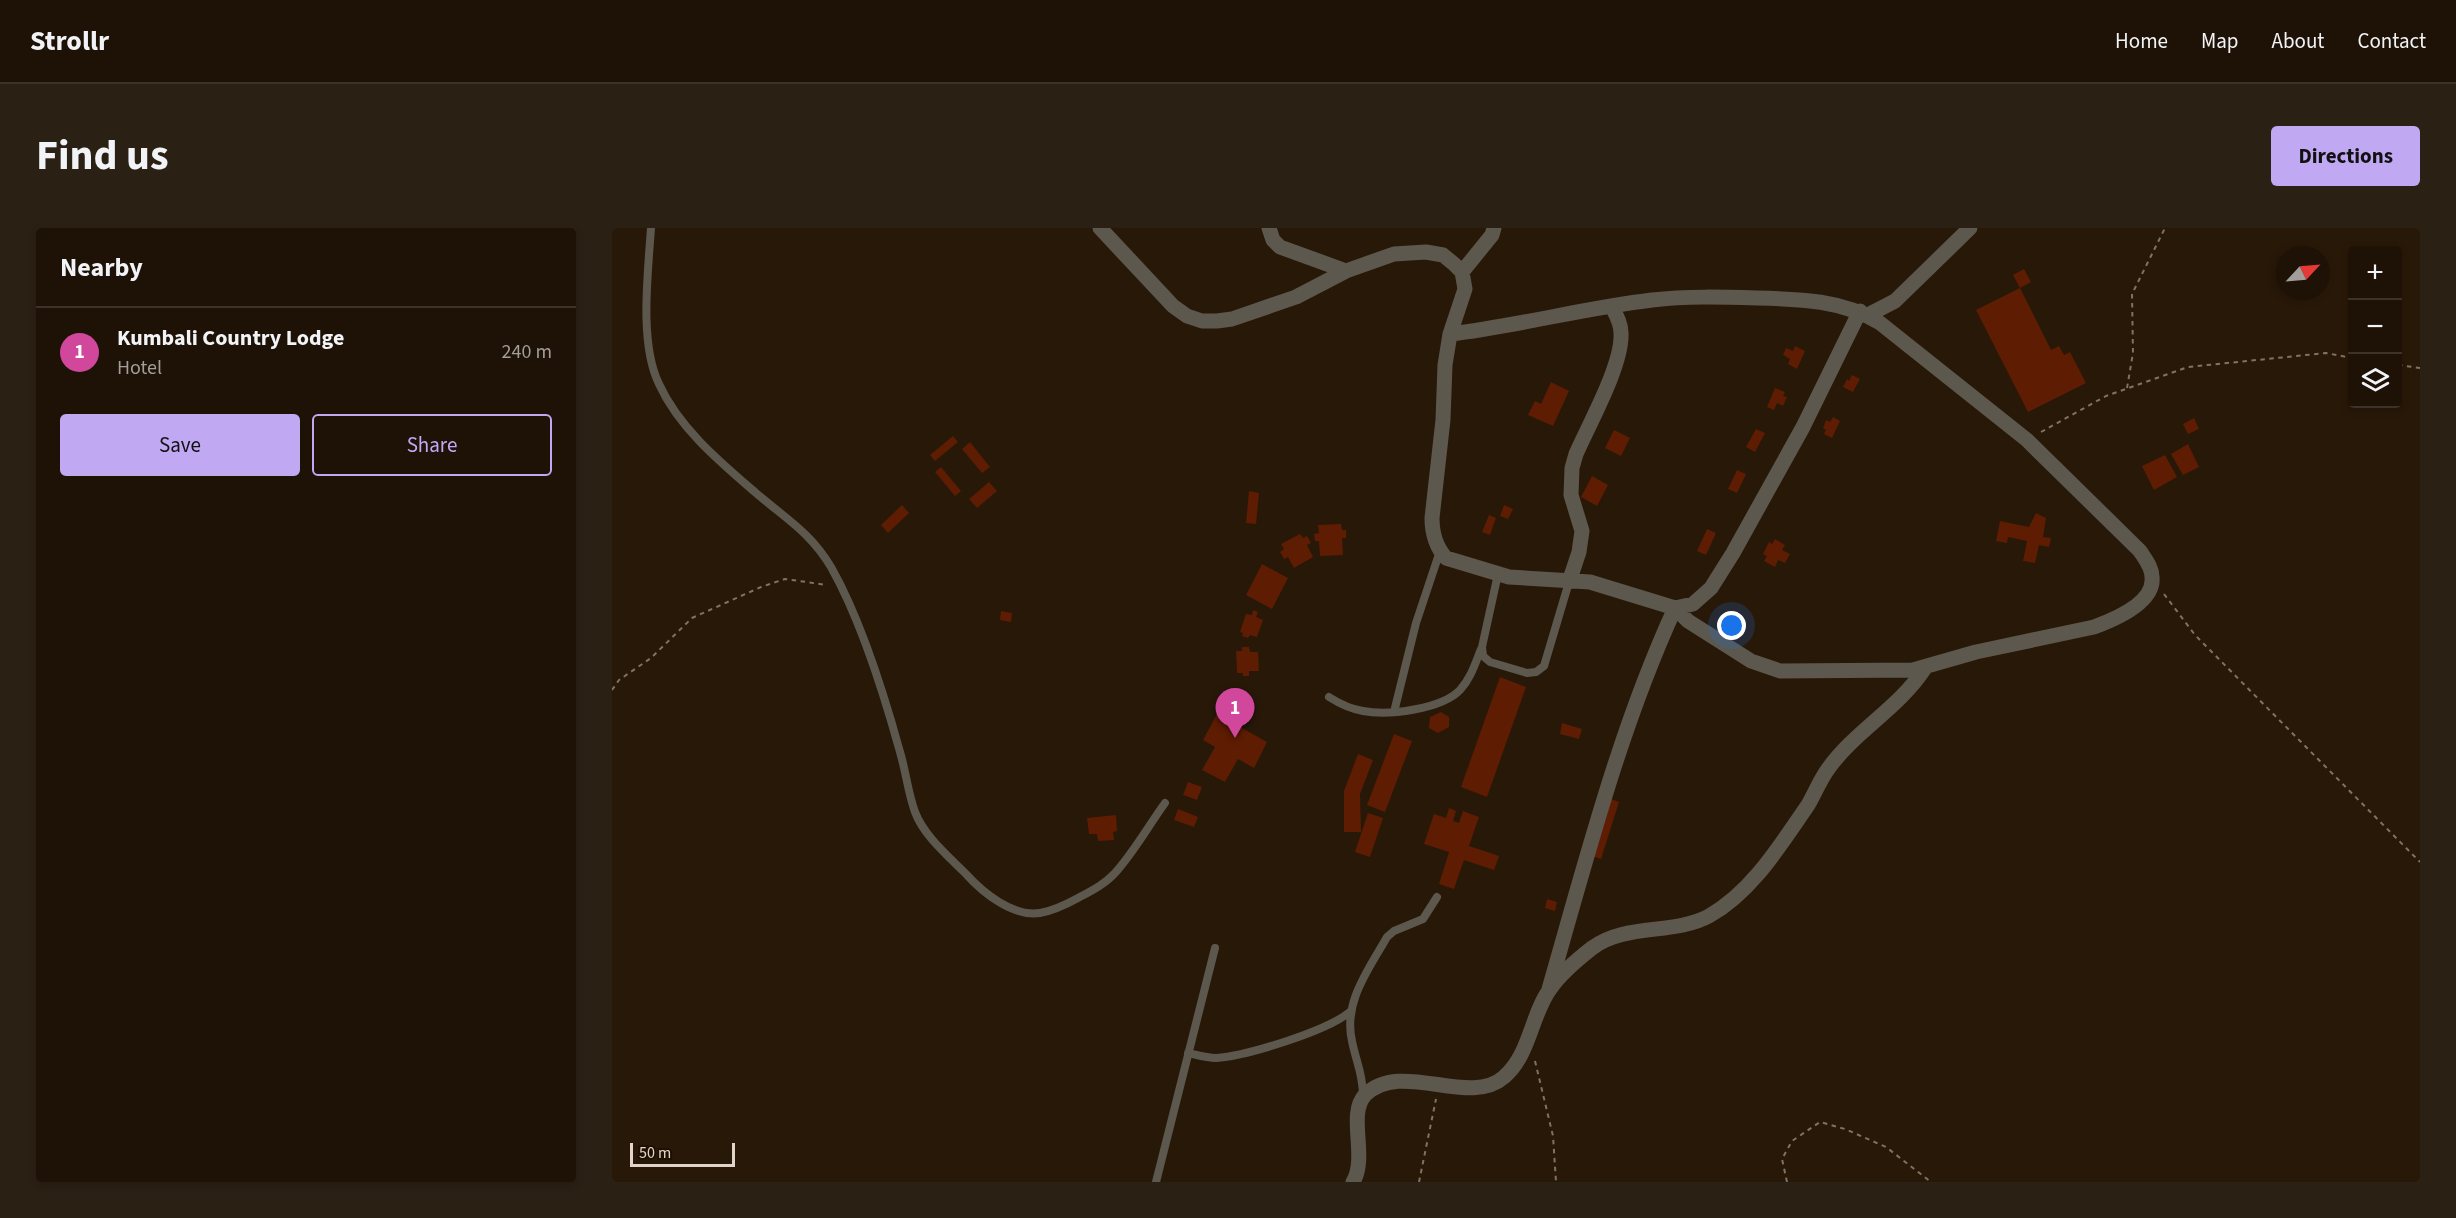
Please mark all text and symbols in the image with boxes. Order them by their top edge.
text: Strollr [30,21,109,61]
text: Home [2115,26,2168,56]
text: Map [2201,26,2239,56]
text: About [2272,26,2324,56]
text: Contact [2357,26,2426,56]
text: Find us [36,126,169,186]
button: Directions [2271,126,2420,186]
north arrow [2276,246,2330,300]
map controls [2348,246,2402,408]
button: + [2348,246,2402,300]
text: Nearby [60,249,143,286]
button: − [2348,300,2402,354]
text: Kumbali Country Lodge [117,322,344,354]
text: 1 [74,338,85,366]
text: 240 m [502,338,552,366]
text: Hotel [117,354,162,382]
button: layers [2348,354,2402,408]
button: Save [60,414,300,476]
button: Share [312,414,552,476]
your location [1717,611,1746,640]
pin: 1 [1216,688,1254,738]
scale bar [630,1140,735,1168]
text: 50 m [639,1142,671,1164]

